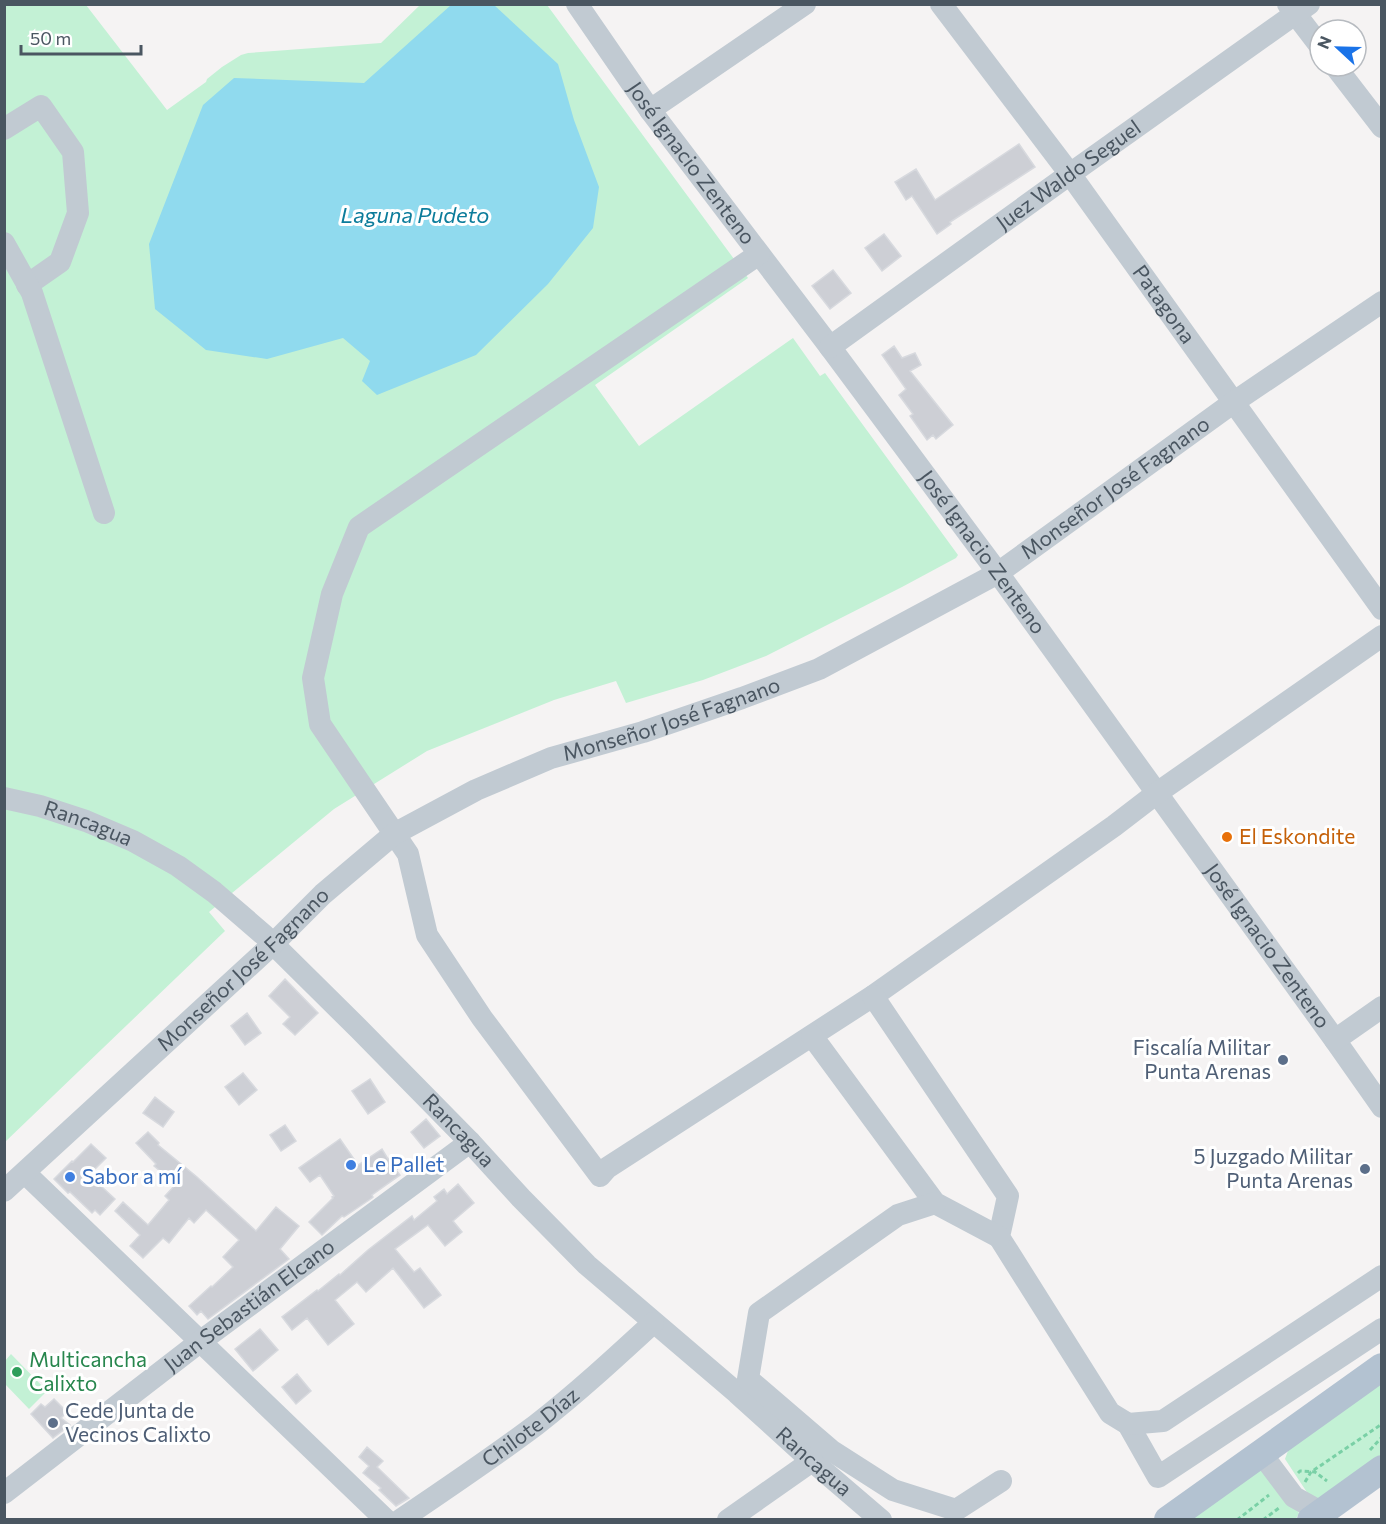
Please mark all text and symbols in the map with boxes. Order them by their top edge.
scale bar [21,18,141,56]
north arrow [1308,18,1368,78]
text: 50 m [30,27,71,49]
text: N [1313,33,1335,51]
street label: José Ignacio Zenteno [623,76,761,249]
street label: Juez Waldo Seguel [991,114,1145,234]
water label: Laguna Pudeto [341,201,489,228]
street label: Patagona [1128,260,1201,348]
street label: Monseñor José Fagnano [1015,410,1214,564]
street label: José Ignacio Zenteno [915,465,1052,638]
street label: Monseñor José Fagnano [560,671,783,765]
street label: Rancagua [41,794,137,850]
place label: El Eskondite [1239,823,1355,848]
marker: El Eskondite [1220,830,1234,844]
street label: José Ignacio Zenteno [1201,858,1336,1032]
street label: Monseñor José Fagnano [151,882,333,1055]
place label: Fiscalía Militar Punta Arenas [1133,1034,1271,1083]
marker: Fiscalía Militar Punta Arenas [1276,1053,1290,1067]
street label: Rancagua [418,1088,501,1172]
place label: 5 Juzgado Militar Punta Arenas [1194,1143,1353,1192]
place label: Le Pallet [363,1151,445,1176]
marker: Le Pallet [344,1158,358,1172]
marker: 5 Juzgado Militar Punta Arenas [1358,1162,1372,1176]
place label: Sabor a mí [82,1163,182,1188]
marker: Sabor a mí [63,1170,77,1184]
street label: Juan Sebastián Elcano [159,1233,339,1376]
place label: Multicancha Calixto [29,1346,147,1395]
marker: Multicancha Calixto [10,1365,24,1379]
street label: Chilote Díaz [476,1381,583,1471]
place label: Cede Junta de Vecinos Calixto [65,1397,211,1446]
marker: Cede Junta de Vecinos Calixto [46,1416,60,1430]
street label: Rancagua [771,1421,857,1500]

